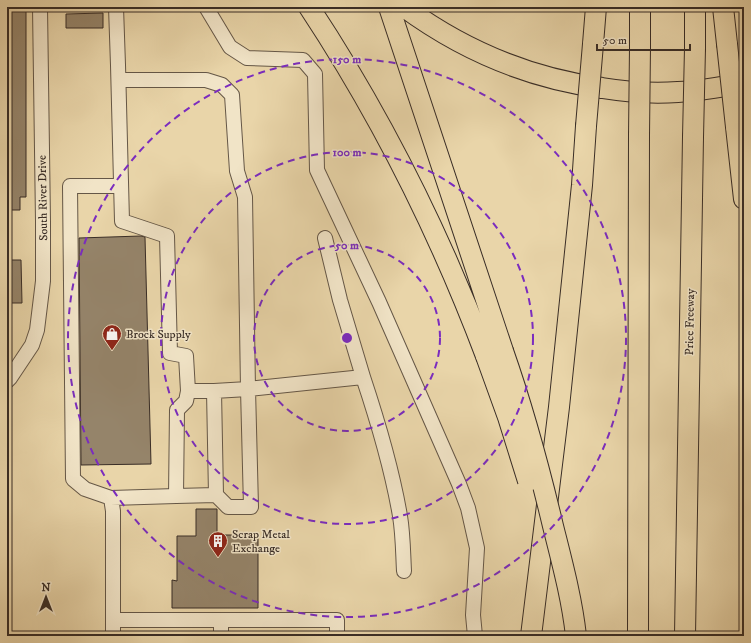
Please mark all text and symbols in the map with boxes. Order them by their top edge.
scale bar [597,26,690,52]
text: 50 m [603,33,627,48]
text: 150 m [333,52,361,67]
text: 100 m [333,145,361,160]
street label: South River Drive [35,155,51,241]
text: 50 m [334,238,359,253]
street label: Price Freeway [682,288,698,356]
shop icon: Brock Supply [101,323,123,351]
place label: Brock Supply [126,327,191,342]
centre of rings [340,331,354,345]
place label: Scrap Metal Exchange [232,527,290,556]
building icon: Scrap Metal Exchange [207,530,229,558]
north arrow [26,577,66,617]
text: N [41,581,51,595]

